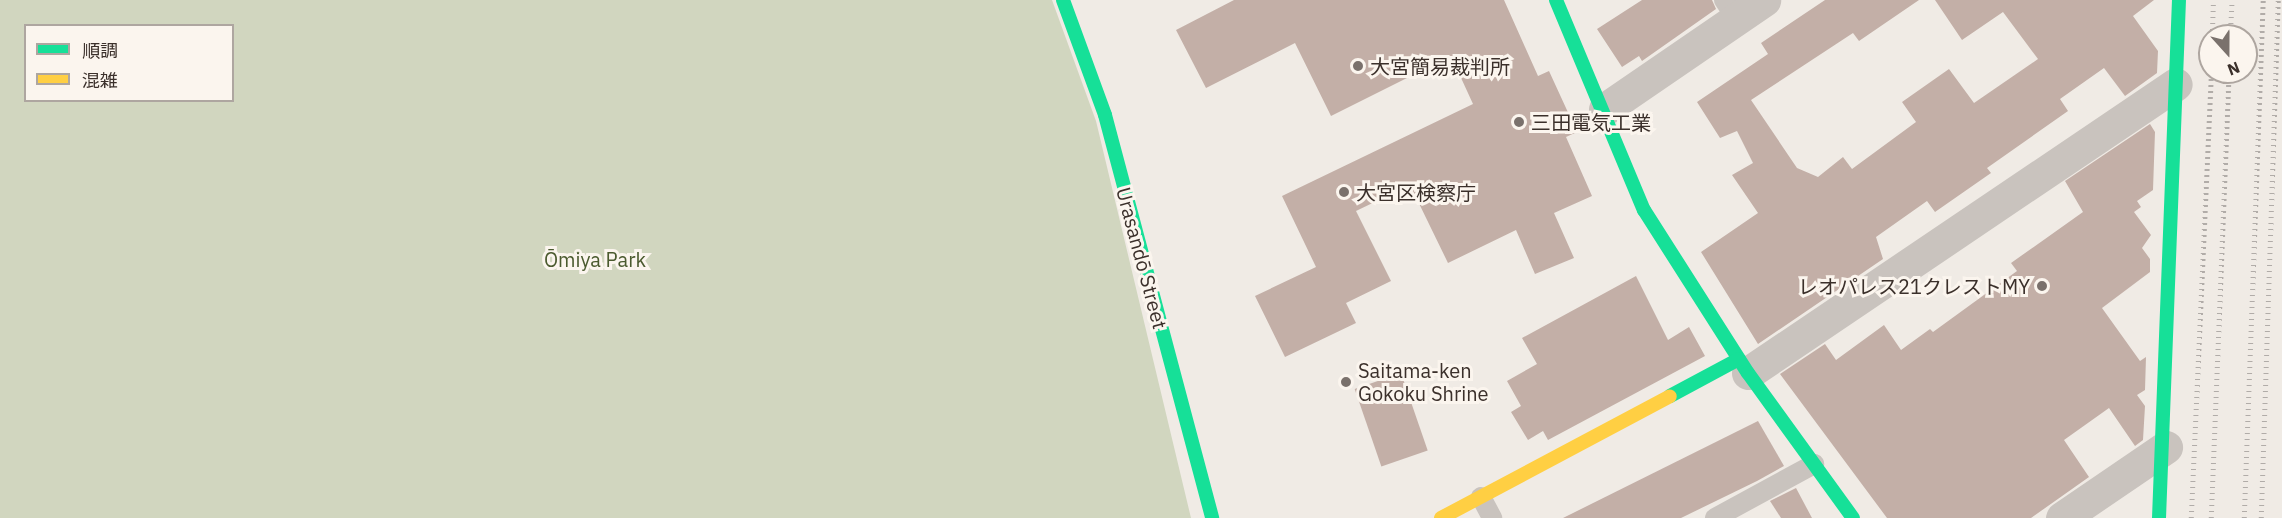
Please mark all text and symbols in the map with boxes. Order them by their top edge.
legend [24,24,234,102]
north arrow [2198,24,2258,84]
text: 順調 [82,39,118,62]
place label: 大宮簡易裁判所 [1370,54,1510,78]
text: N [2225,58,2243,80]
marker: 大宮簡易裁判所 [1351,59,1365,73]
text: 混雑 [82,69,118,92]
place label: 三田電気工業 [1531,110,1651,134]
marker: 三田電気工業 [1512,115,1526,129]
place label: 大宮区検察庁 [1356,180,1476,204]
street label: Urasandō Street [1112,185,1172,331]
marker: 大宮区検察庁 [1337,185,1351,199]
park label: Ōmiya Park [544,247,646,271]
place label: レオパレス21クレストMY [1798,274,2030,298]
marker: レオパレス21クレストMY [2035,279,2049,293]
place label: Saitama-ken Gokoku Shrine [1358,358,1489,405]
marker: Saitama-ken Gokoku Shrine [1339,375,1353,389]

